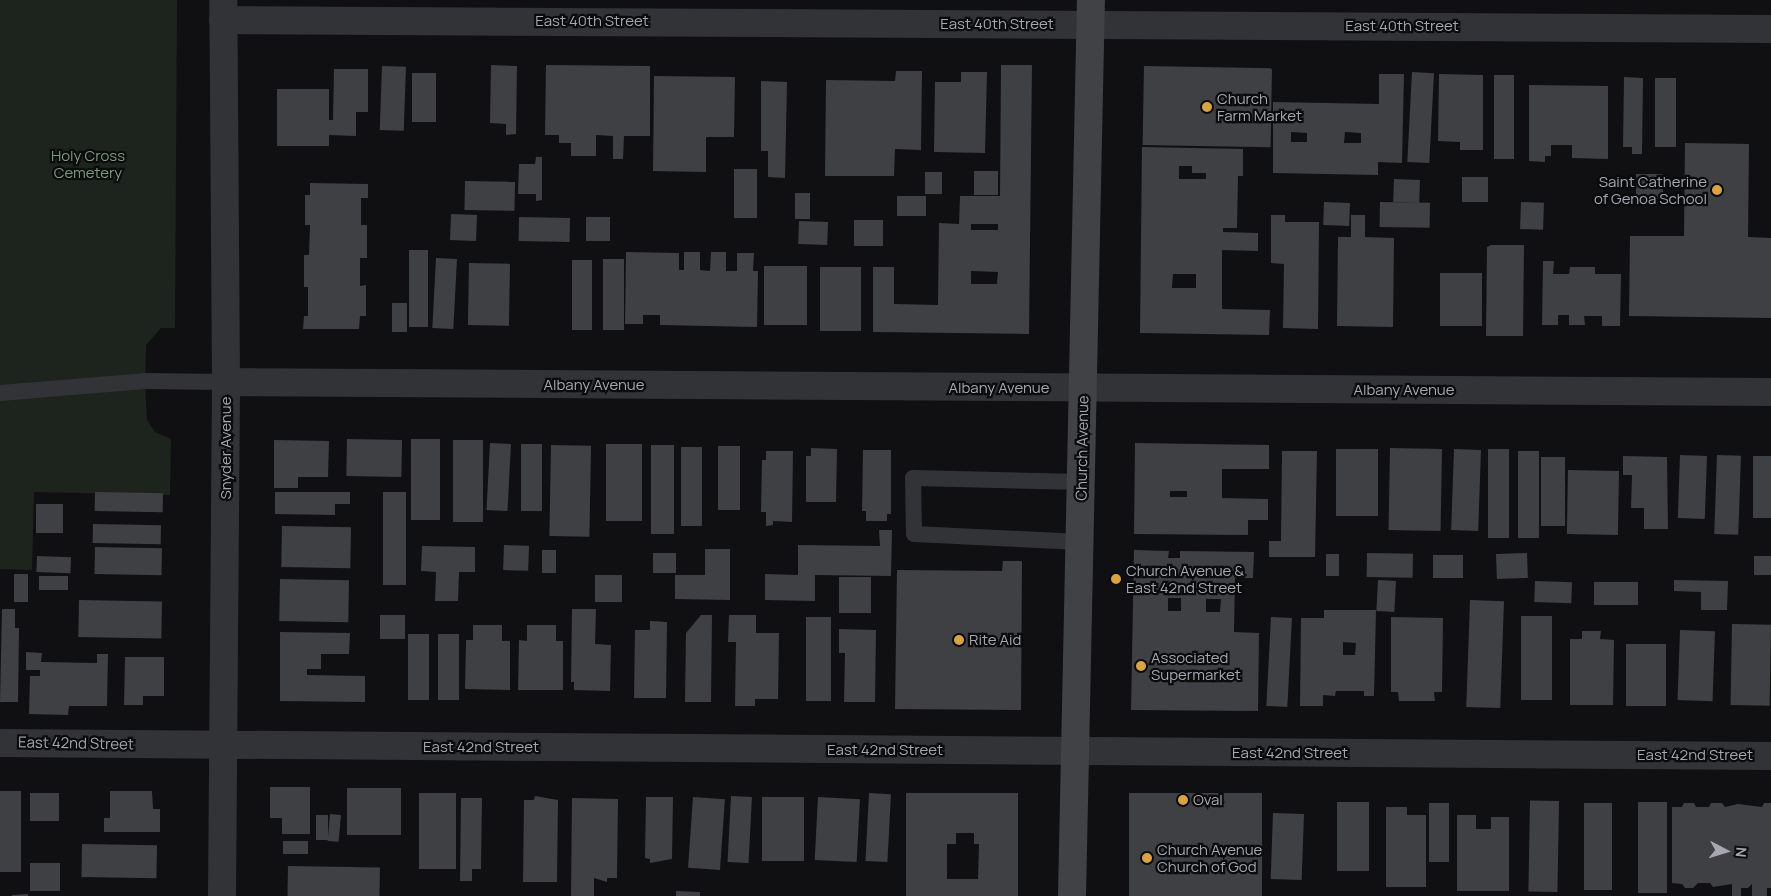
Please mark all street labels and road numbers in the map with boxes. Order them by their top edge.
street label: East 40th Street [535,12,649,30]
street label: East 40th Street [940,15,1054,33]
street label: East 40th Street [1345,17,1459,35]
street label: Albany Avenue [543,376,645,394]
street label: Albany Avenue [948,379,1050,397]
street label: Albany Avenue [1353,381,1455,399]
street label: Church Avenue [1072,395,1092,501]
street label: Snyder Avenue [217,397,235,499]
street label: East 42nd Street [18,733,134,753]
street label: East 42nd Street [423,738,539,756]
street label: East 42nd Street [827,741,943,759]
street label: East 42nd Street [1232,744,1348,762]
street label: East 42nd Street [1637,746,1753,764]

